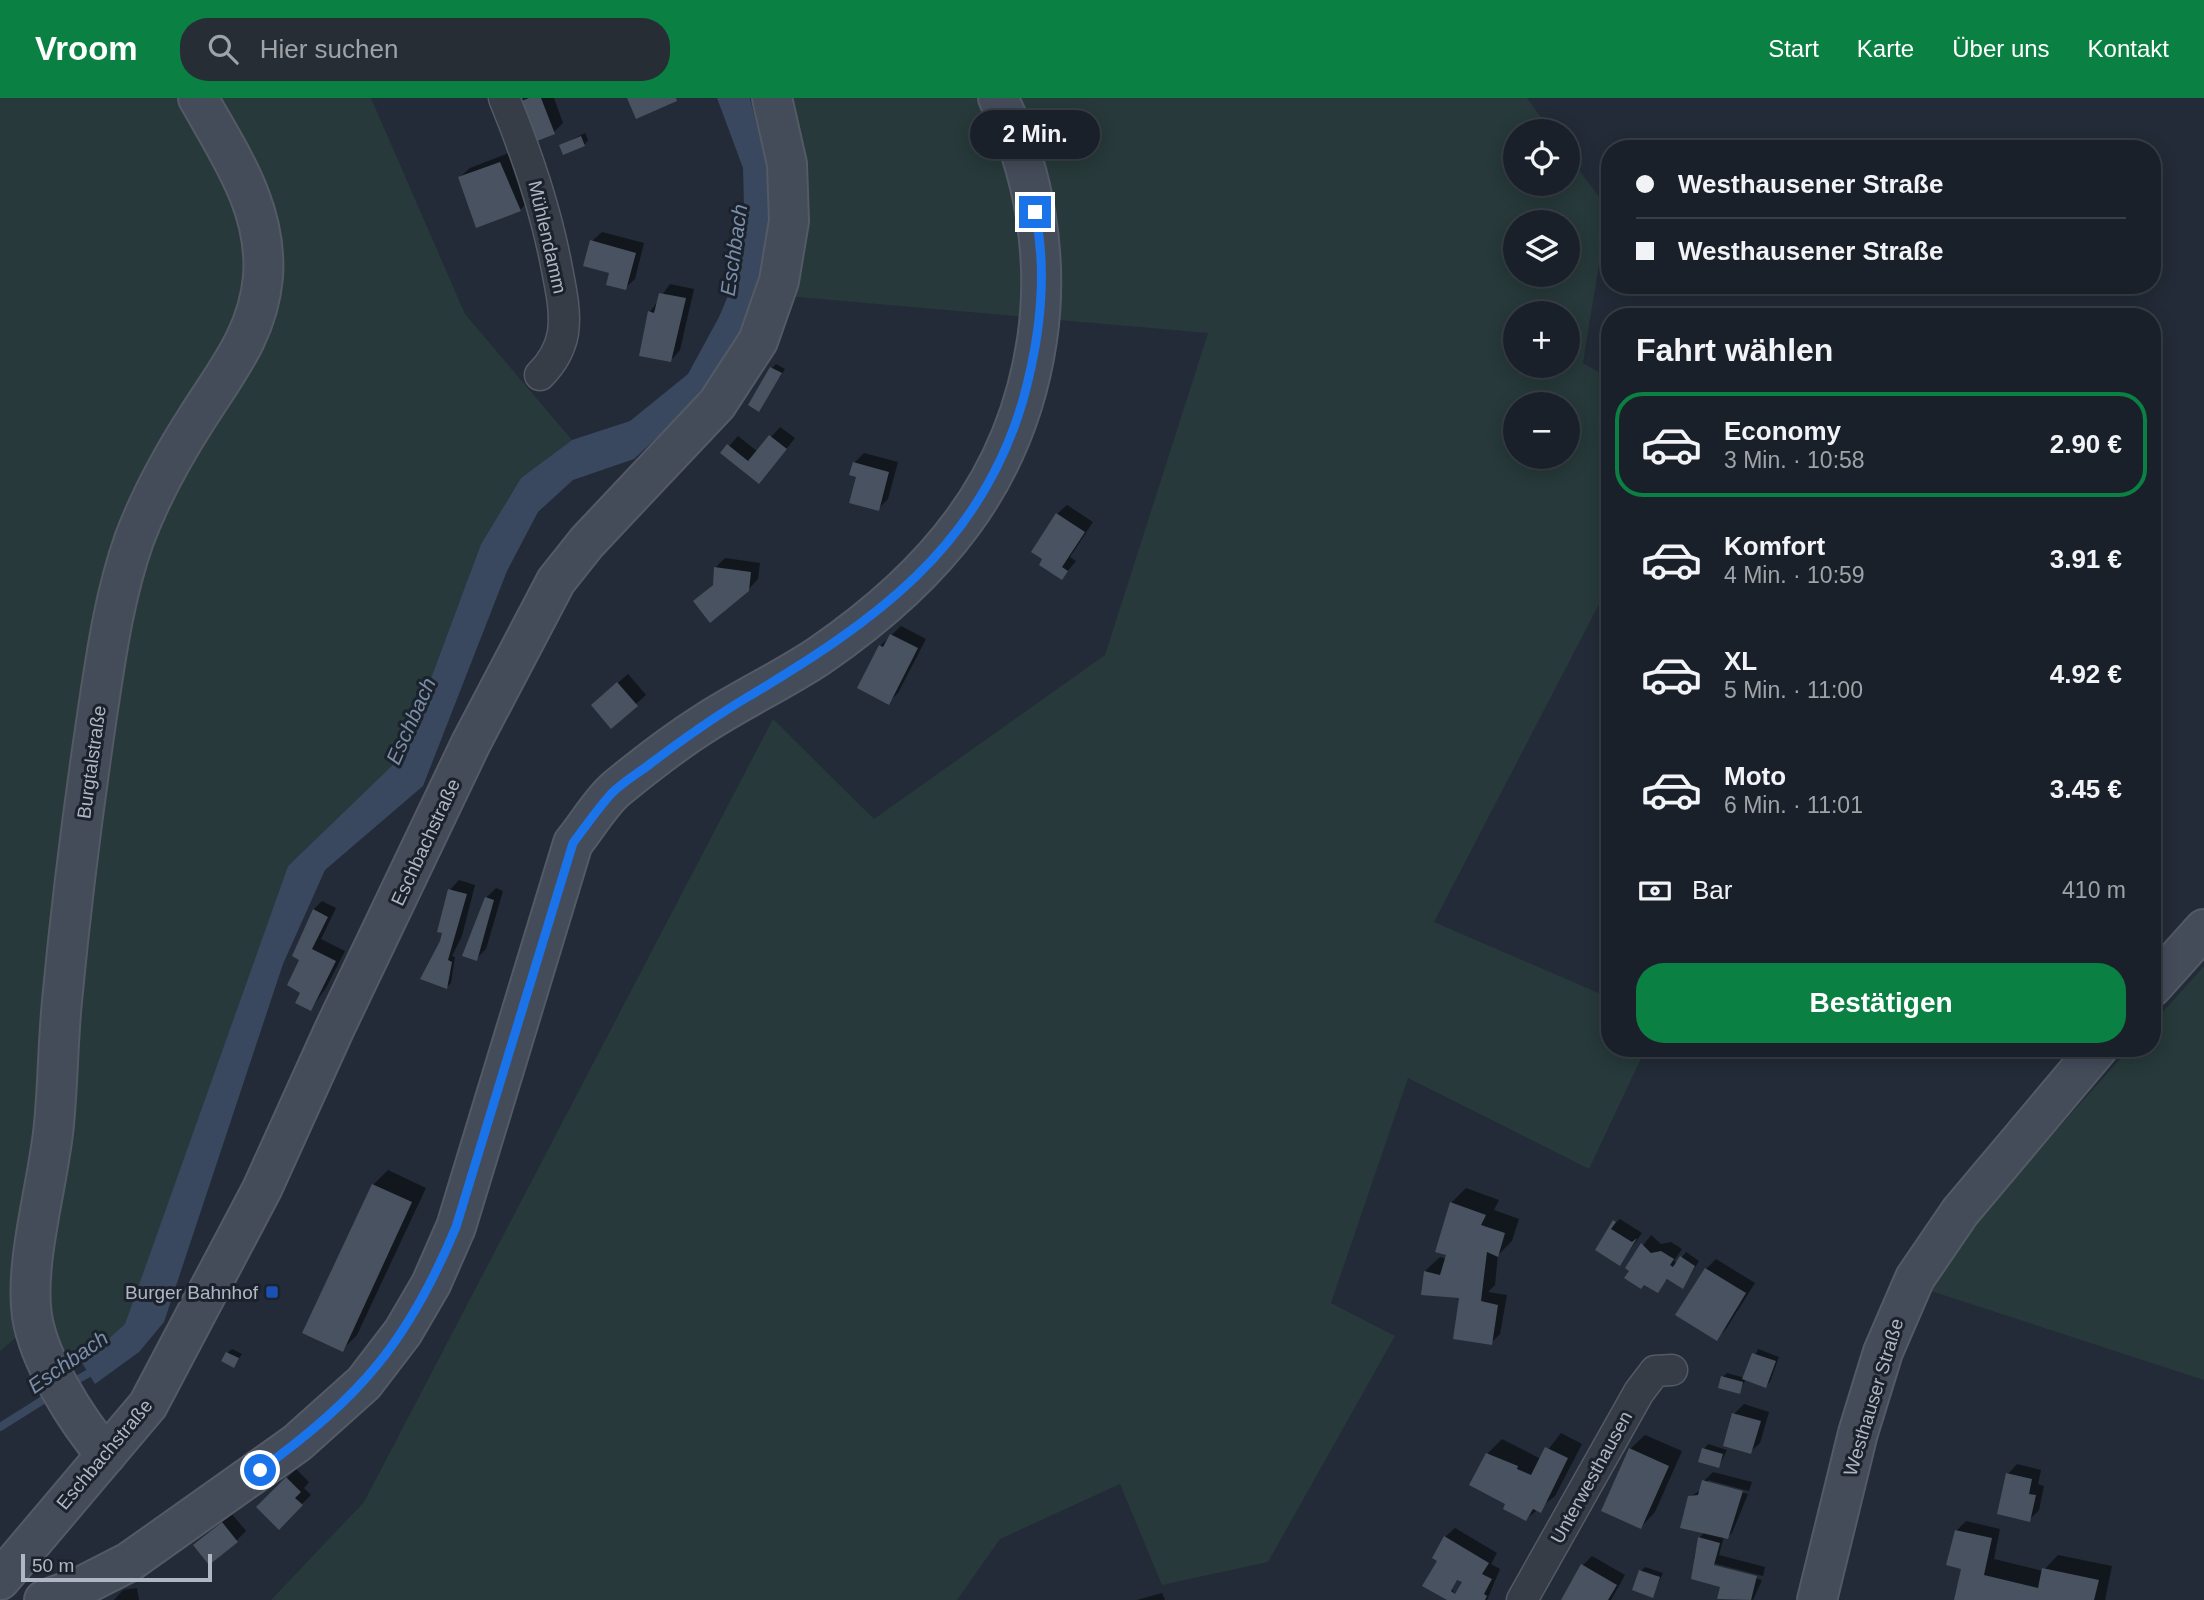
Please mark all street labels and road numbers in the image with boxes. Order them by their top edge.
street label: Mühlendamm [524,179,571,296]
street label: Burgtalstraße [73,704,110,820]
street label: Eschbachstraße [387,776,464,909]
street label: Westhauser Straße [1840,1316,1907,1478]
street label: Eschbachstraße [52,1395,157,1514]
street label: Unterwesthausen [1546,1407,1636,1547]

